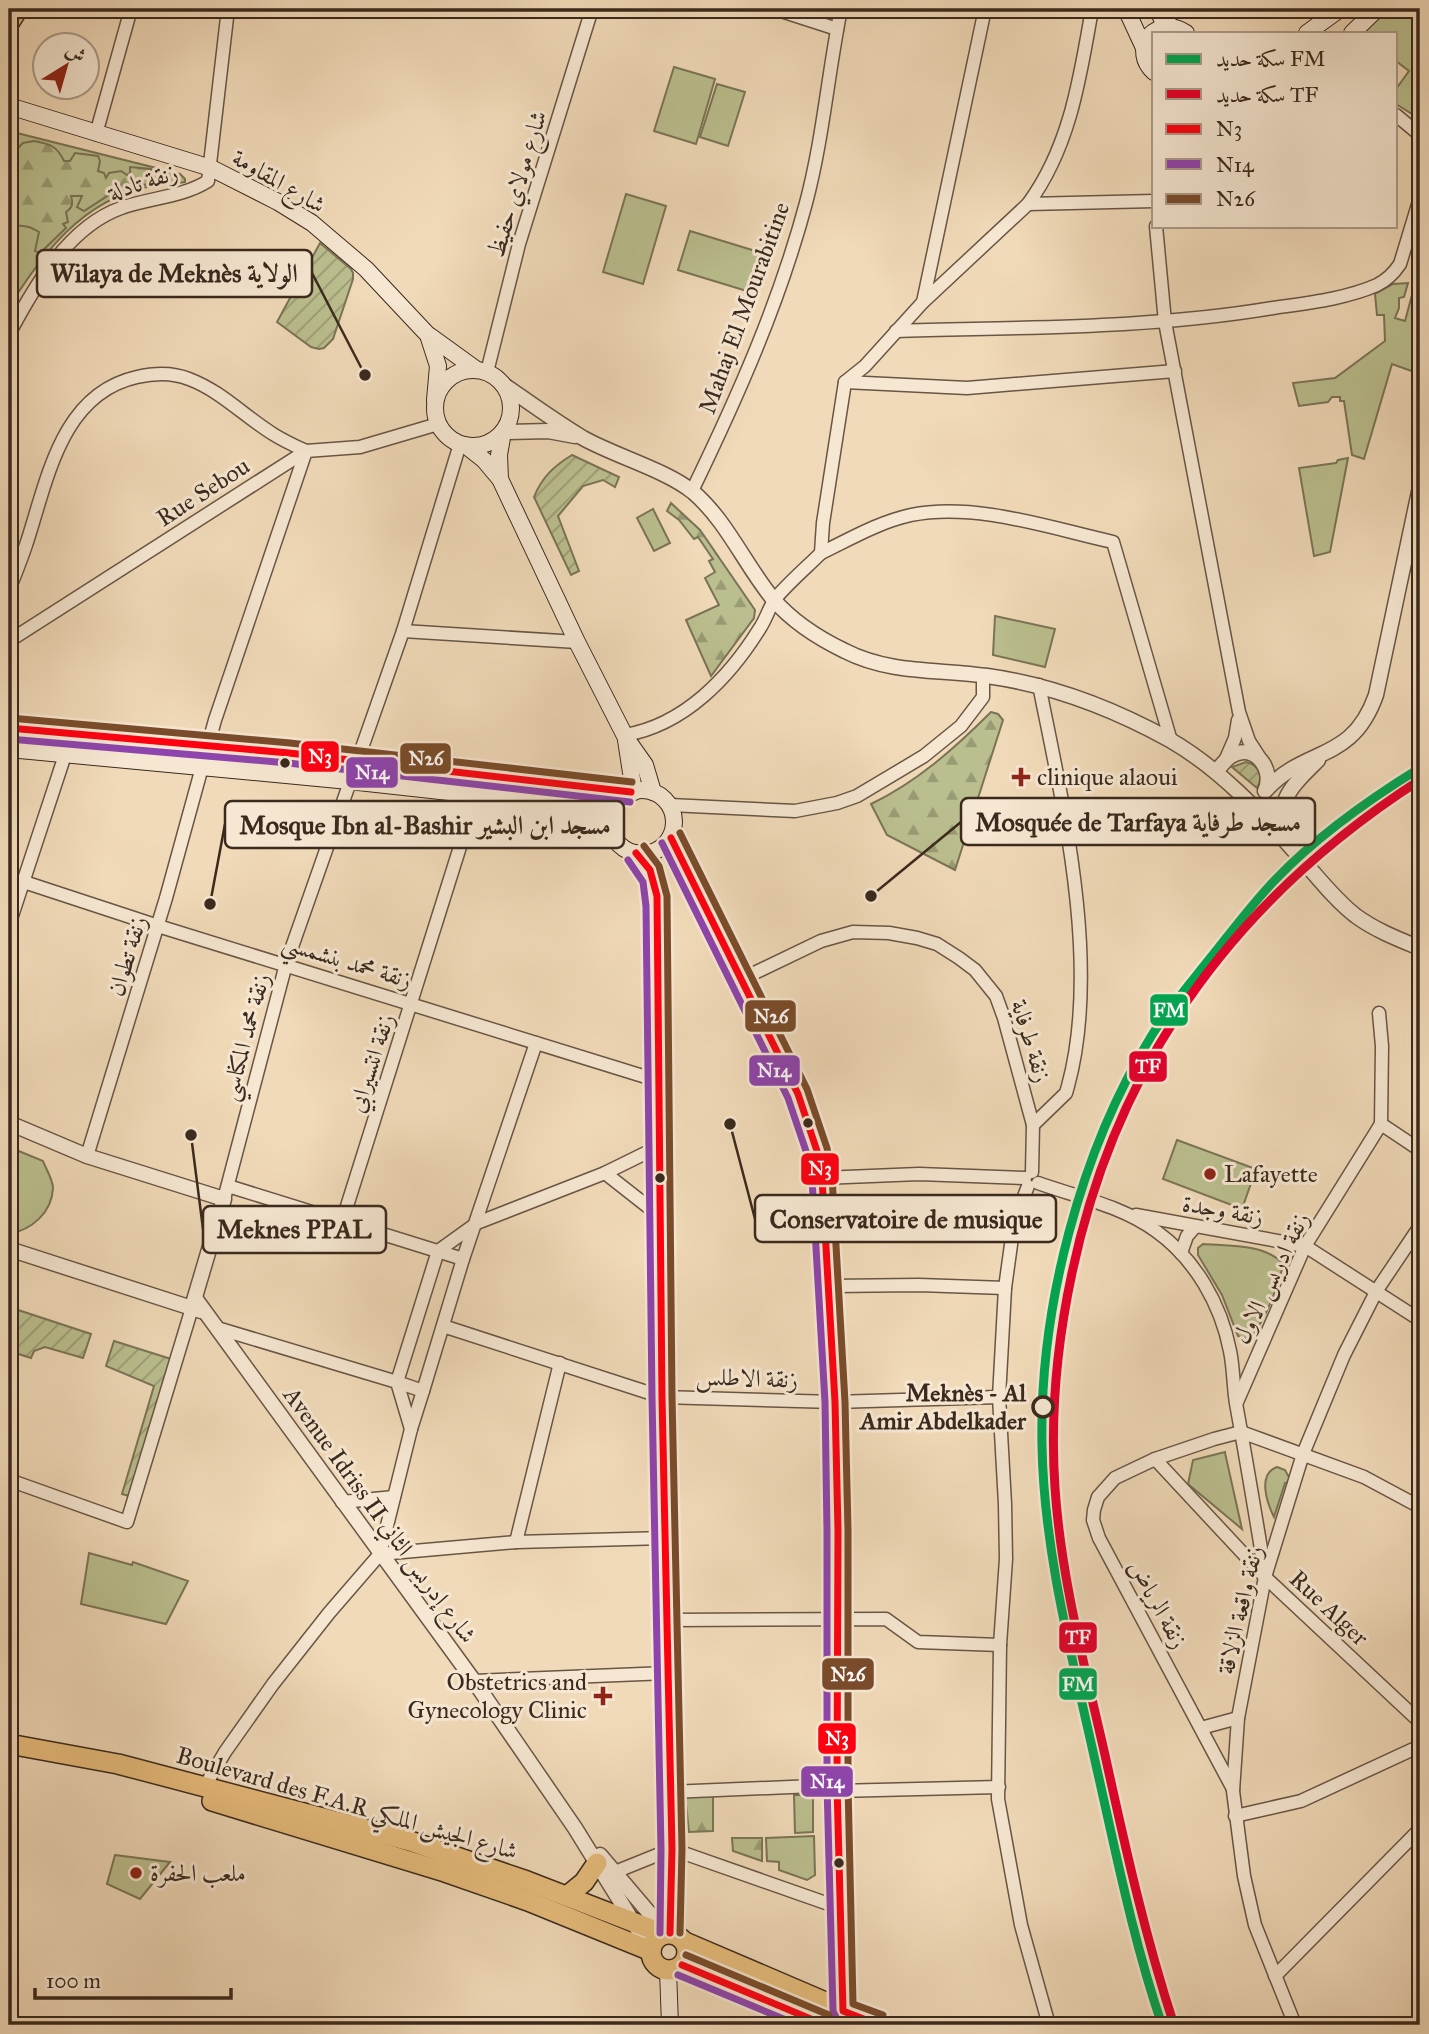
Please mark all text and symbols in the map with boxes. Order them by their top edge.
north arrow [32,32,102,102]
legend [1152,32,1398,228]
text: ش [61,38,90,68]
text: سكة حديد FM [1216,46,1325,72]
text: سكة حديد TF [1216,82,1318,108]
street label: شارع مولاي حفيظ [480,107,558,263]
text: N3 [1216,116,1242,142]
street label: شارع المقاومة [224,142,331,224]
text: N14 [1216,152,1255,178]
street label: زنقة تادلة [103,157,182,208]
text: N26 [1216,186,1256,212]
street label: Mahaj El Mourabitine [692,198,796,418]
callout: Wilaya de Meknès الولاية [37,250,312,297]
text: Wilaya de Meknès الولاية [50,257,298,290]
street label: Rue Sebou [151,451,255,533]
line badge: N3 [300,740,340,773]
line badge: N26 [399,742,452,775]
text: N3 [308,745,332,769]
text: N26 [408,747,445,770]
unlabelled marker [278,756,292,770]
line badge: N14 [345,756,399,789]
text: N14 [355,761,391,785]
place label: clinique alaoui [1037,762,1178,792]
marker: clinique alaoui [1011,767,1031,787]
callout: Mosquée de Tarfaya مسجد طرفاية [961,798,1315,845]
callout: Mosque Ibn al-Bashir مسجد ابن البشير [225,801,624,848]
text: Mosquée de Tarfaya مسجد طرفاية [975,806,1301,839]
text: Mosque Ibn al-Bashir مسجد ابن البشير [239,809,611,841]
street label: زنقة تطوان [101,912,153,1000]
street label: زنقة محمد بنشمسي [276,927,416,1002]
street label: زنقة محمد المكناسي [214,970,283,1106]
line badge: FM [1149,993,1189,1027]
street label: زنقة طرفاية [1004,996,1058,1086]
line badge: N26 [744,999,797,1033]
text: FM [1153,999,1185,1022]
text: N26 [753,1005,790,1028]
street label: زنقة انتسيرابي [341,1010,405,1118]
line badge: TF [1128,1050,1168,1083]
line badge: N14 [748,1054,801,1087]
text: TF [1134,1055,1161,1078]
text: N14 [757,1059,793,1083]
unlabelled marker [801,1116,815,1130]
line badge: N3 [800,1152,840,1186]
text: N3 [808,1157,832,1181]
place label: Lafayette [1224,1159,1318,1189]
marker: Lafayette [1202,1166,1218,1182]
unlabelled marker [653,1171,667,1185]
street label: زنقة وجدة [1180,1188,1266,1232]
callout: Conservatoire de musique [755,1195,1056,1242]
text: Conservatoire de musique [769,1203,1043,1235]
callout: Meknes PPAL [203,1206,386,1253]
street label: زنقة ادريس الاول [1226,1207,1317,1349]
text: Meknes PPAL [216,1213,372,1245]
street label: زنقة الاطلس [695,1361,799,1396]
place label: Meknès - Al Amir Abdelkader [858,1378,1027,1436]
street label: Avenue Idriss II شارع إدريس الثاني [272,1380,483,1652]
marker: Meknès - Al Amir Abdelkader [1032,1396,1054,1418]
street label: زنقة واقعة الزلاقة [1211,1543,1269,1677]
street label: زنقة الرياض [1121,1554,1195,1654]
street label: Rue Alger [1283,1564,1375,1652]
line badge: TF [1058,1621,1098,1654]
text: TF [1064,1626,1091,1649]
line badge: N26 [821,1657,875,1691]
text: N26 [830,1663,867,1686]
place label: Obstetrics and Gynecology Clinic [408,1667,587,1725]
line badge: FM [1058,1667,1098,1701]
text: FM [1062,1673,1094,1696]
marker: Obstetrics and Gynecology Clinic [593,1686,613,1706]
line badge: N3 [817,1722,857,1755]
text: N3 [825,1727,849,1751]
street label: Boulevard des F.A.R شارع الجيش الملكي [171,1740,521,1873]
line badge: N14 [800,1765,854,1798]
text: N14 [810,1770,846,1794]
unlabelled marker [832,1856,846,1870]
place label: ملعب الحفرة [150,1858,246,1889]
marker: ملعب الحفرة [128,1865,144,1881]
scale bar [35,1957,231,2001]
text: 100 m [46,1968,101,1994]

